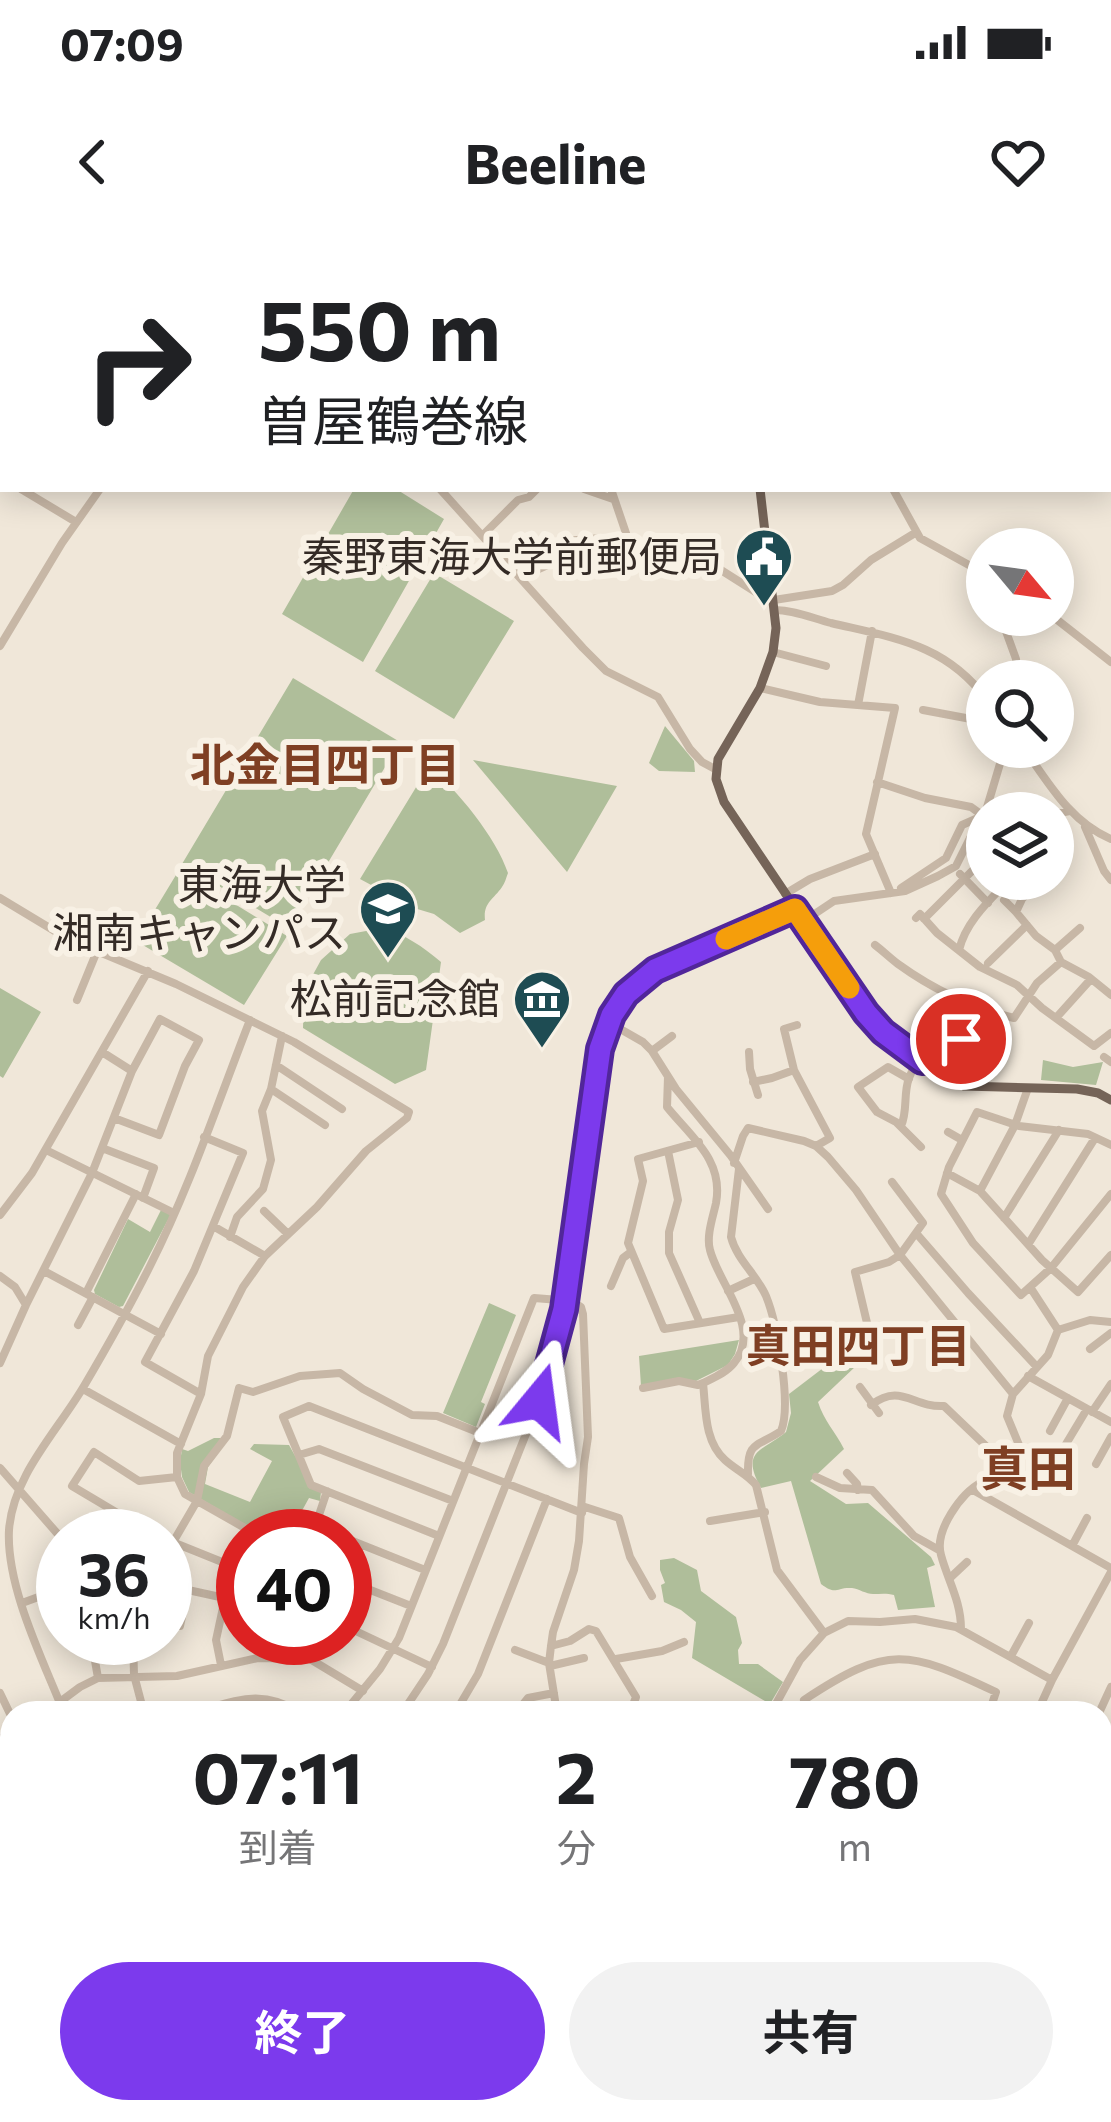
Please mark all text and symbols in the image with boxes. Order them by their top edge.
text: 07:09 [60,15,184,70]
icon: back [60,129,126,195]
text: Beeline [464,129,647,195]
icon: heart [985,129,1051,195]
text: 550 m [258,276,501,378]
icon: right [60,288,216,444]
text: 曽屋鶴巻線 [258,386,528,452]
public building icon: 秦野東海大学前郵便局 [733,526,795,608]
north arrow [966,528,1074,636]
map controls [966,528,1074,900]
place label: 秦野東海大学前郵便局 [302,529,722,581]
button: search [966,660,1074,768]
district label: 北金目四丁目 [190,735,460,790]
button: layers [966,792,1074,900]
place label: 東海大学 湘南キャンパス [52,857,346,957]
school or university icon: 東海大学 湘南キャンパス [357,878,419,960]
museum icon: 松前記念館 [511,968,573,1050]
place label: 松前記念館 [290,971,500,1023]
pin [910,988,1012,1090]
icon: arrive [928,1006,994,1072]
district label: 真田四丁目 [745,1316,971,1371]
position arrow [476,1338,602,1464]
district label: 真田 [980,1437,1076,1496]
speed limit sign: 40 [216,1509,372,1665]
text: 36 [78,1535,150,1608]
text: km/h [78,1598,150,1635]
text: 07:11 [192,1731,363,1819]
text: 2 [556,1731,597,1819]
text: 780 [789,1735,921,1823]
text: m [838,1821,872,1869]
text: 到着 [239,1822,317,1870]
text: 分 [557,1822,596,1870]
button: 終了 [60,1962,545,2100]
button: 共有 [569,1962,1053,2100]

